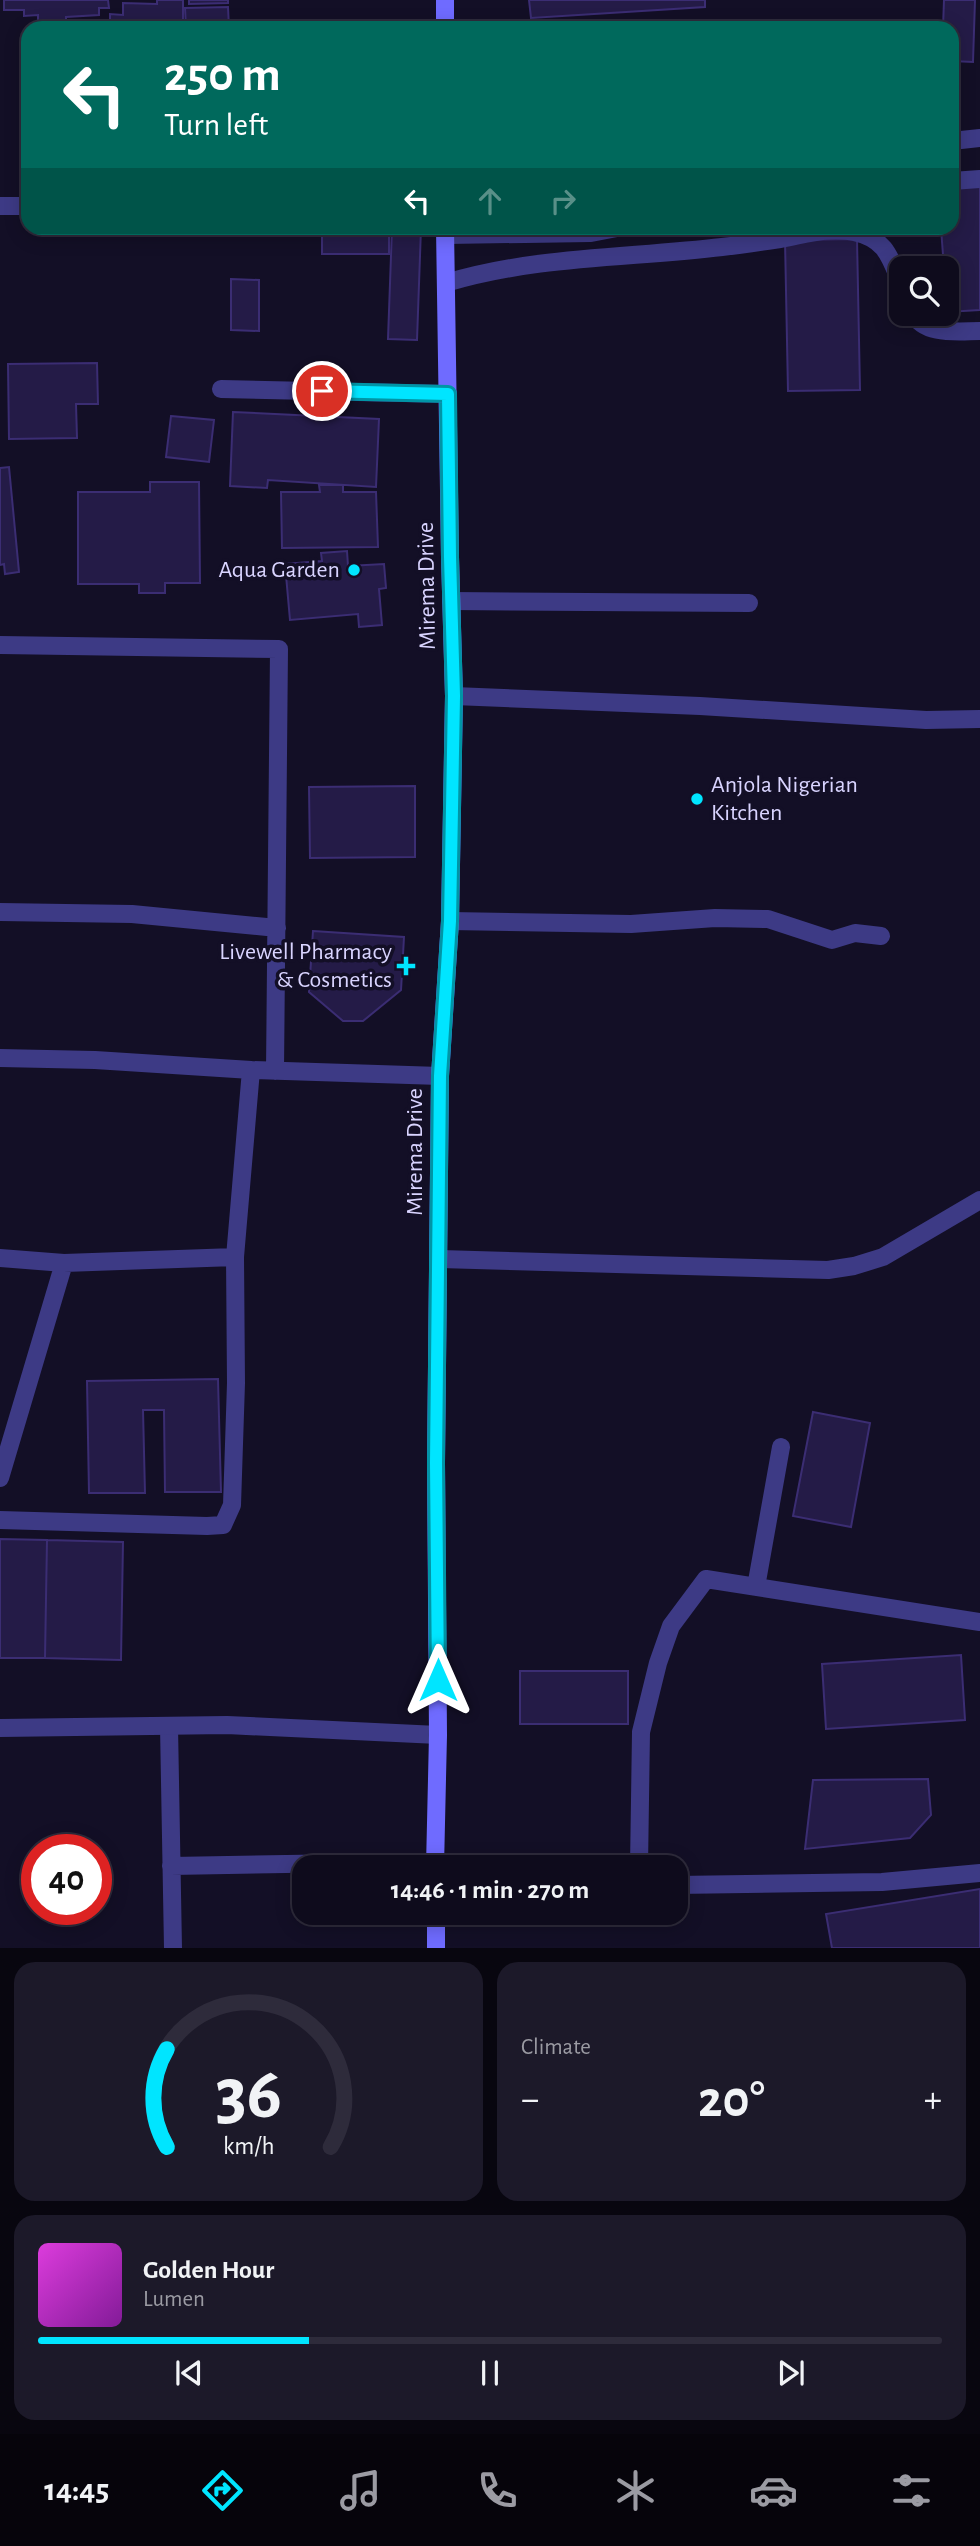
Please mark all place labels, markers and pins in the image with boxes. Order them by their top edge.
pin [292,361,352,421]
place label: Aqua Garden [218,558,340,582]
marker: Aqua Garden [346,562,362,578]
place label: Anjola Nigerian Kitchen [711,773,858,825]
marker: Anjola Nigerian Kitchen [689,791,705,807]
place label: Livewell Pharmacy & Cosmetics [219,940,392,992]
marker: Livewell Pharmacy & Cosmetics [398,958,414,974]

